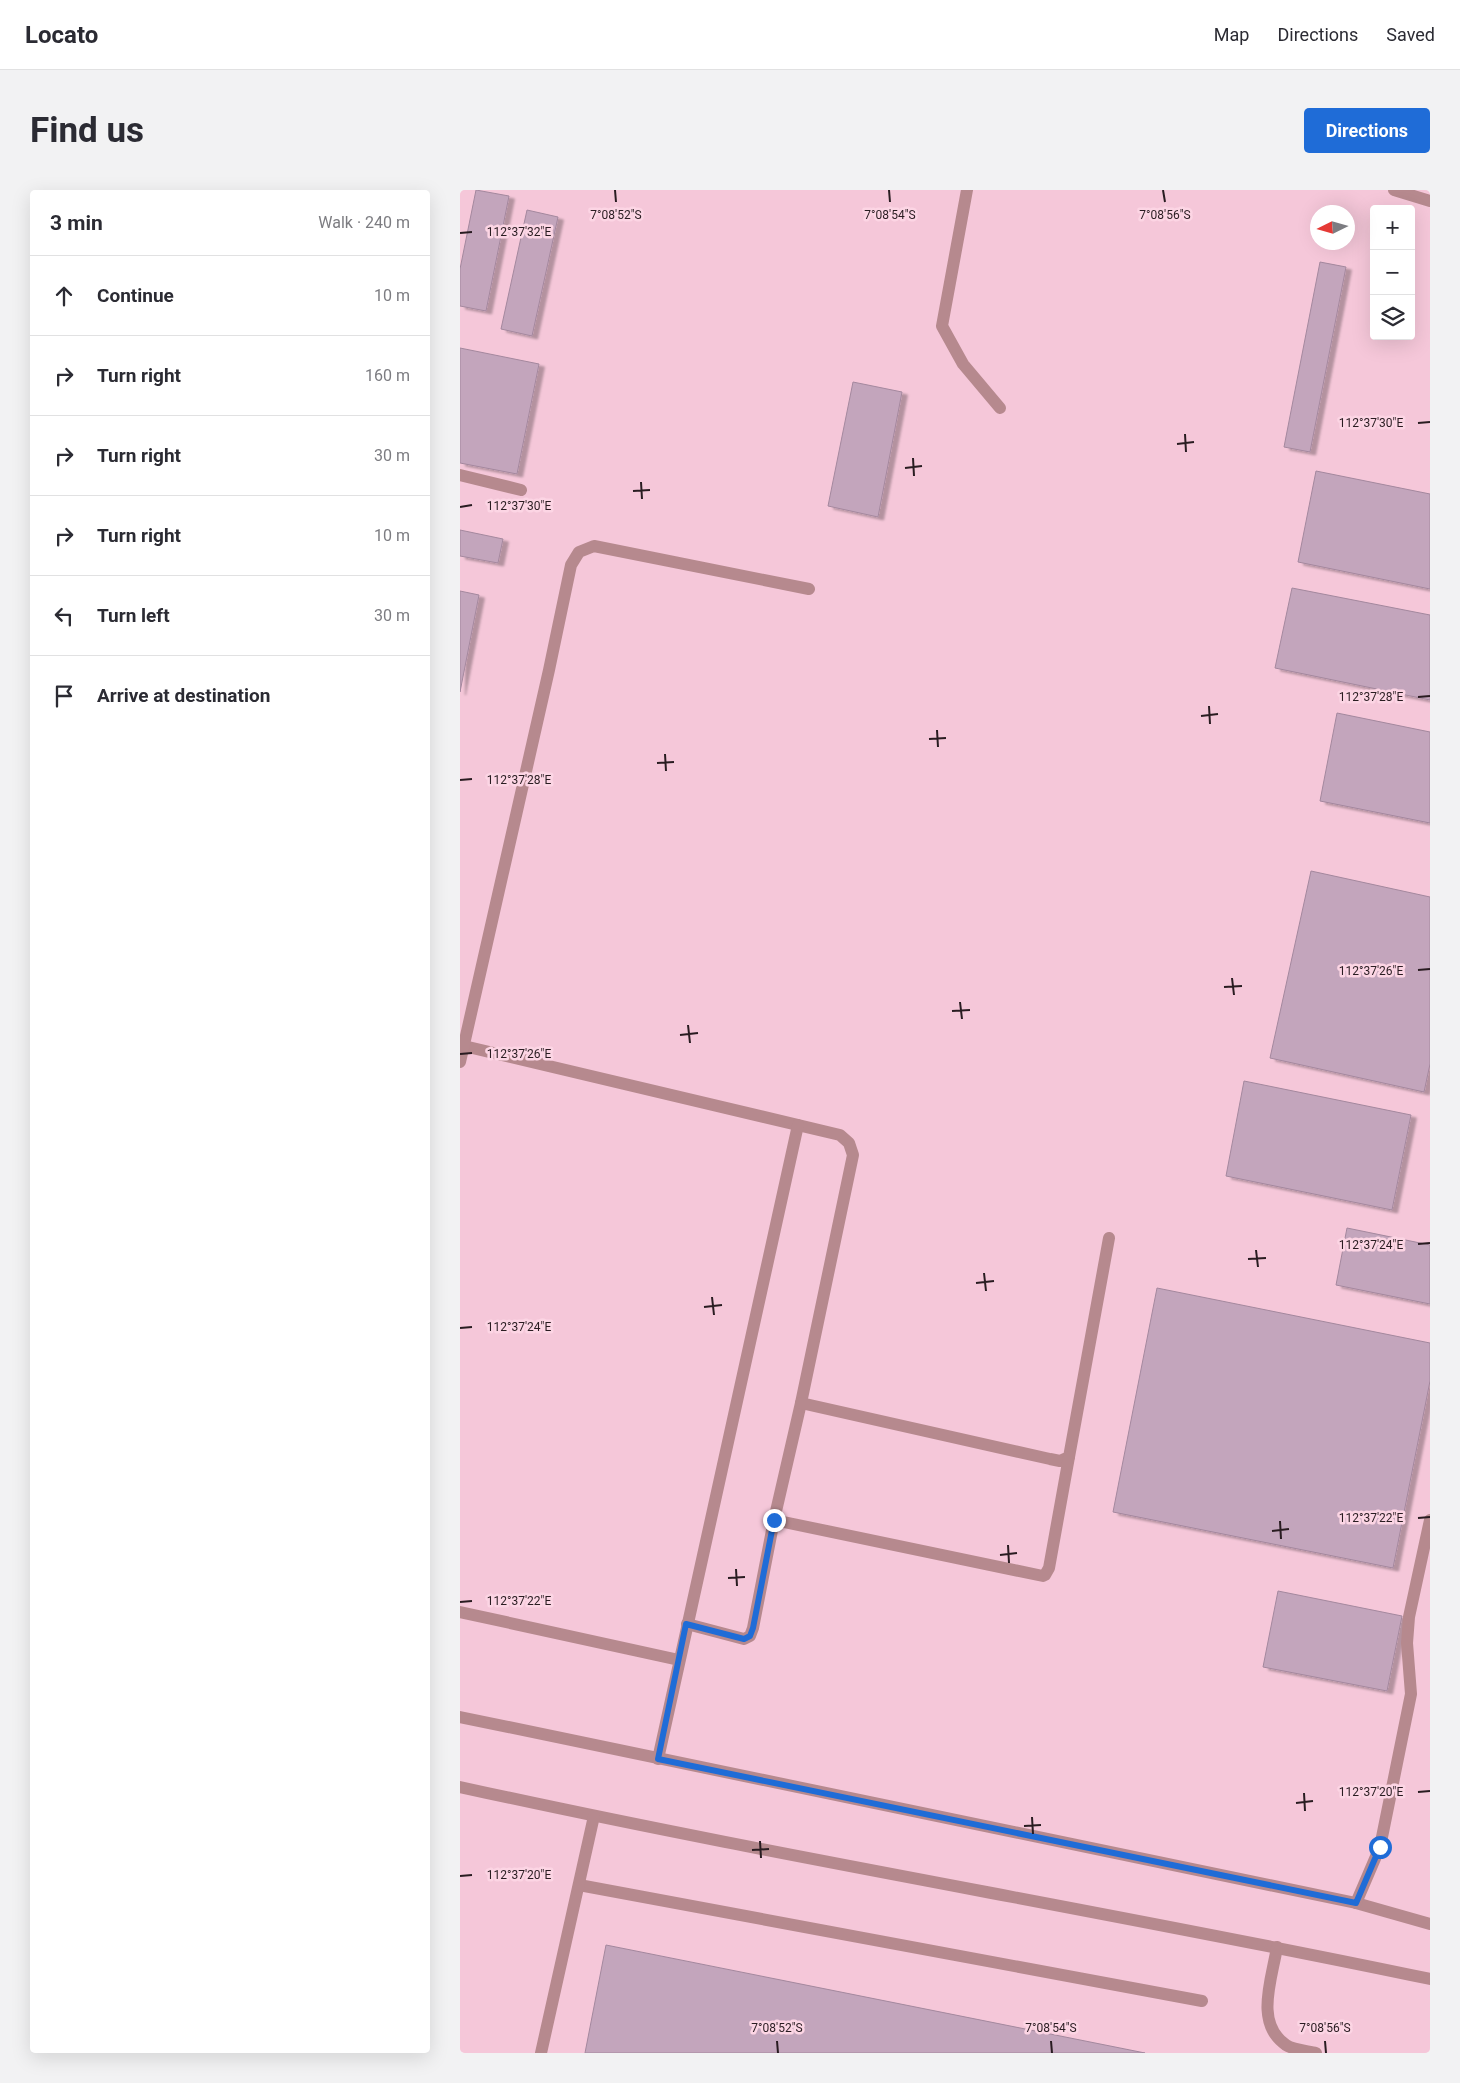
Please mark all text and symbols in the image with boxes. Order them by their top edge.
text: Locato [25,21,98,49]
text: Map [1214,24,1249,45]
text: Directions [1277,24,1358,45]
text: Saved [1386,24,1435,45]
button: Directions [1304,108,1430,153]
text: Find us [30,110,144,151]
north arrow [1310,205,1355,250]
map controls [1370,205,1415,340]
button: + [1370,205,1415,250]
text: 7°08'52"S [590,208,642,222]
text: 7°08'54"S [864,208,916,222]
text: 7°08'56"S [1139,208,1191,222]
text: 3 min [50,211,103,235]
text: Walk · 240 m [318,213,410,232]
text: 112°37'32"E [487,225,551,239]
button: − [1370,250,1415,295]
icon: ahead [50,282,78,310]
text: Continue [97,284,174,307]
text: 10 m [374,286,410,305]
button: layers [1370,295,1415,340]
icon: right [50,362,78,390]
text: Turn right [97,364,181,387]
text: 160 m [365,366,410,385]
text: 112°37'30"E [1339,416,1403,430]
icon: right [50,442,78,470]
text: Turn right [97,444,181,467]
text: 30 m [374,446,410,465]
text: 112°37'30"E [487,499,551,513]
icon: right [50,522,78,550]
text: Turn right [97,524,181,547]
text: 10 m [374,526,410,545]
icon: left [50,602,78,630]
text: Turn left [97,604,170,627]
text: 30 m [374,606,410,625]
icon: arrive [50,682,78,710]
text: Arrive at destination [97,684,270,707]
text: 112°37'28"E [1339,690,1403,704]
text: 112°37'28"E [487,773,551,787]
text: 112°37'26"E [1339,964,1403,978]
text: 112°37'26"E [487,1047,551,1061]
text: 112°37'24"E [1339,1238,1403,1252]
text: 112°37'24"E [487,1320,551,1334]
route end [763,1509,786,1532]
text: 112°37'22"E [1339,1511,1403,1525]
text: 112°37'22"E [487,1594,551,1608]
text: 112°37'20"E [1339,1785,1403,1799]
route start [1369,1836,1392,1859]
text: 112°37'20"E [487,1868,551,1882]
text: 7°08'52"S [751,2021,803,2035]
text: 7°08'54"S [1025,2021,1077,2035]
text: 7°08'56"S [1299,2021,1351,2035]

